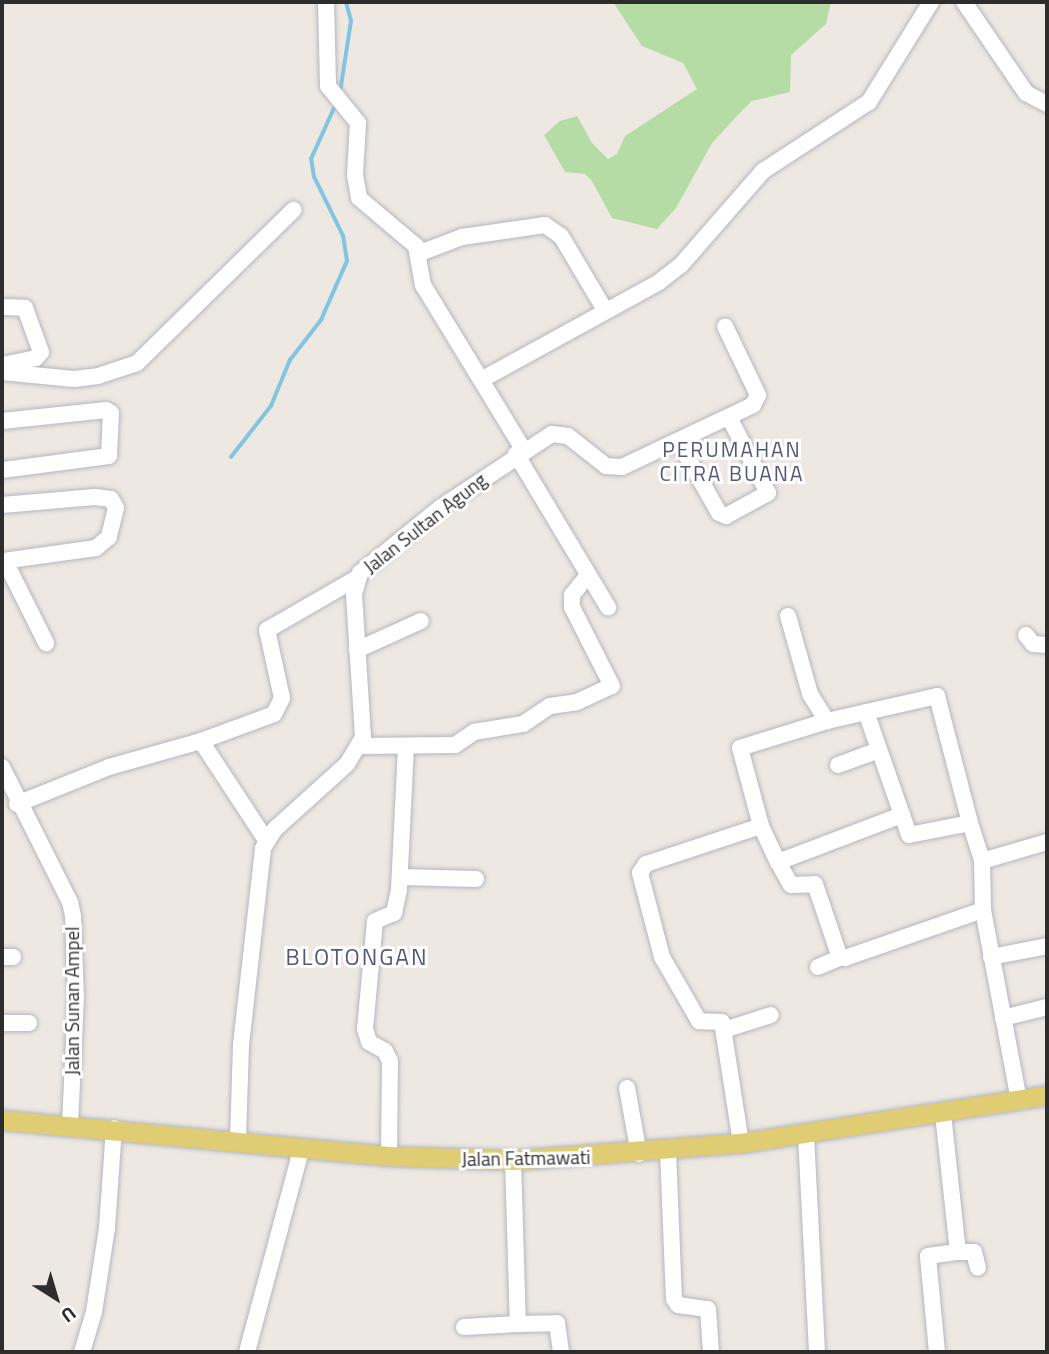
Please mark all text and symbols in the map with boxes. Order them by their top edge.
district label: PERUMAHAN CITRA BUANA [661,436,803,486]
street label: Jalan Sultan Agung [359,468,491,578]
street label: Jalan Sunan Ampel [61,927,83,1075]
district label: BLOTONGAN [287,943,427,971]
street label: Jalan Fatmawati [461,1145,591,1171]
north arrow [21,1263,91,1333]
text: U [55,1300,83,1330]

